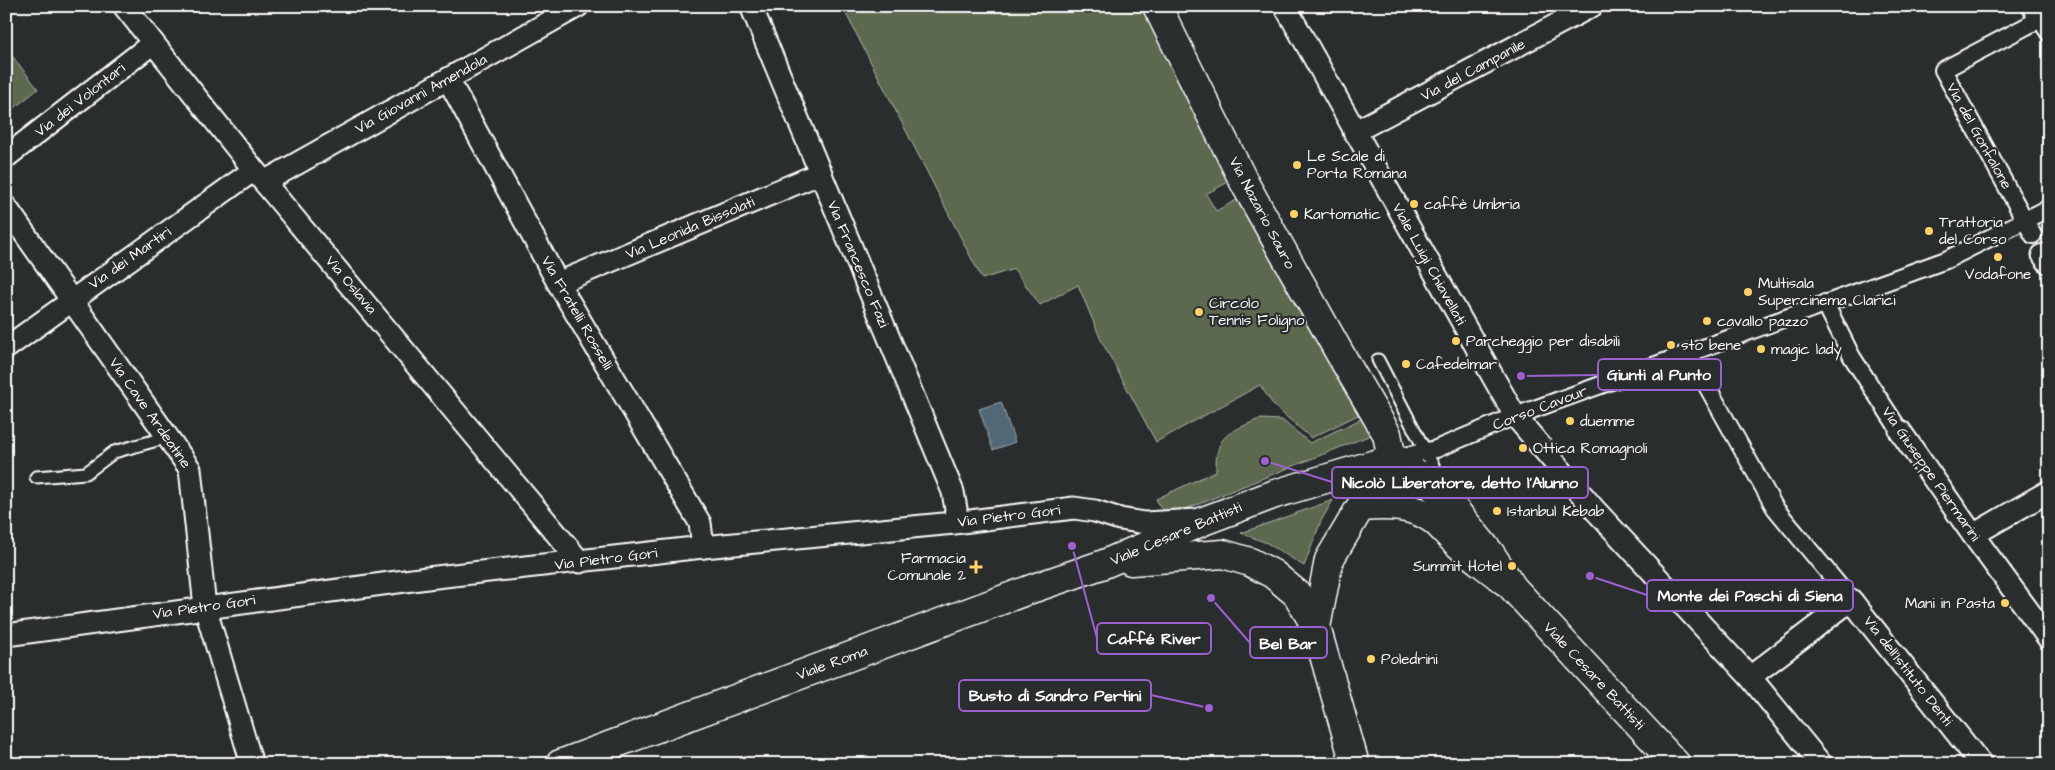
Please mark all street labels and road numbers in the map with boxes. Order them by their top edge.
street label: Via del Campanile [1417,34,1529,106]
street label: Via Giovanni Amendola [351,49,491,139]
street label: Via dei Volontari [30,57,130,142]
street label: Via del Gonfalone [1941,79,2017,193]
street label: Via Nazario Sauro [1224,153,1301,273]
street label: Via Leonida Bissolati [622,191,758,265]
street label: Via Francesco Fazi [822,197,894,331]
street label: Viale Luigi Chiavellati [1386,199,1472,330]
street label: Via dei Martiri [84,221,176,294]
street label: Via Oslavia [320,251,382,319]
street label: Via Fratelli Rosselli [536,252,618,374]
street label: Via Cave Ardeatine [104,353,196,473]
street label: Corso Cavour [1490,380,1590,436]
street label: Via Giuseppe Piermarini [1877,402,1986,546]
street label: Viale Cesare Battisti [1107,497,1246,571]
street label: Via Pietro Gori [956,499,1062,533]
street label: Via Pietro Gori [553,542,659,576]
street label: Via Pietro Gori [151,589,257,625]
street label: Via dell'Istituto Denti [1858,612,1958,731]
street label: Viale Cesare Battisti [1538,617,1650,735]
street label: Viale Roma [794,640,871,686]

